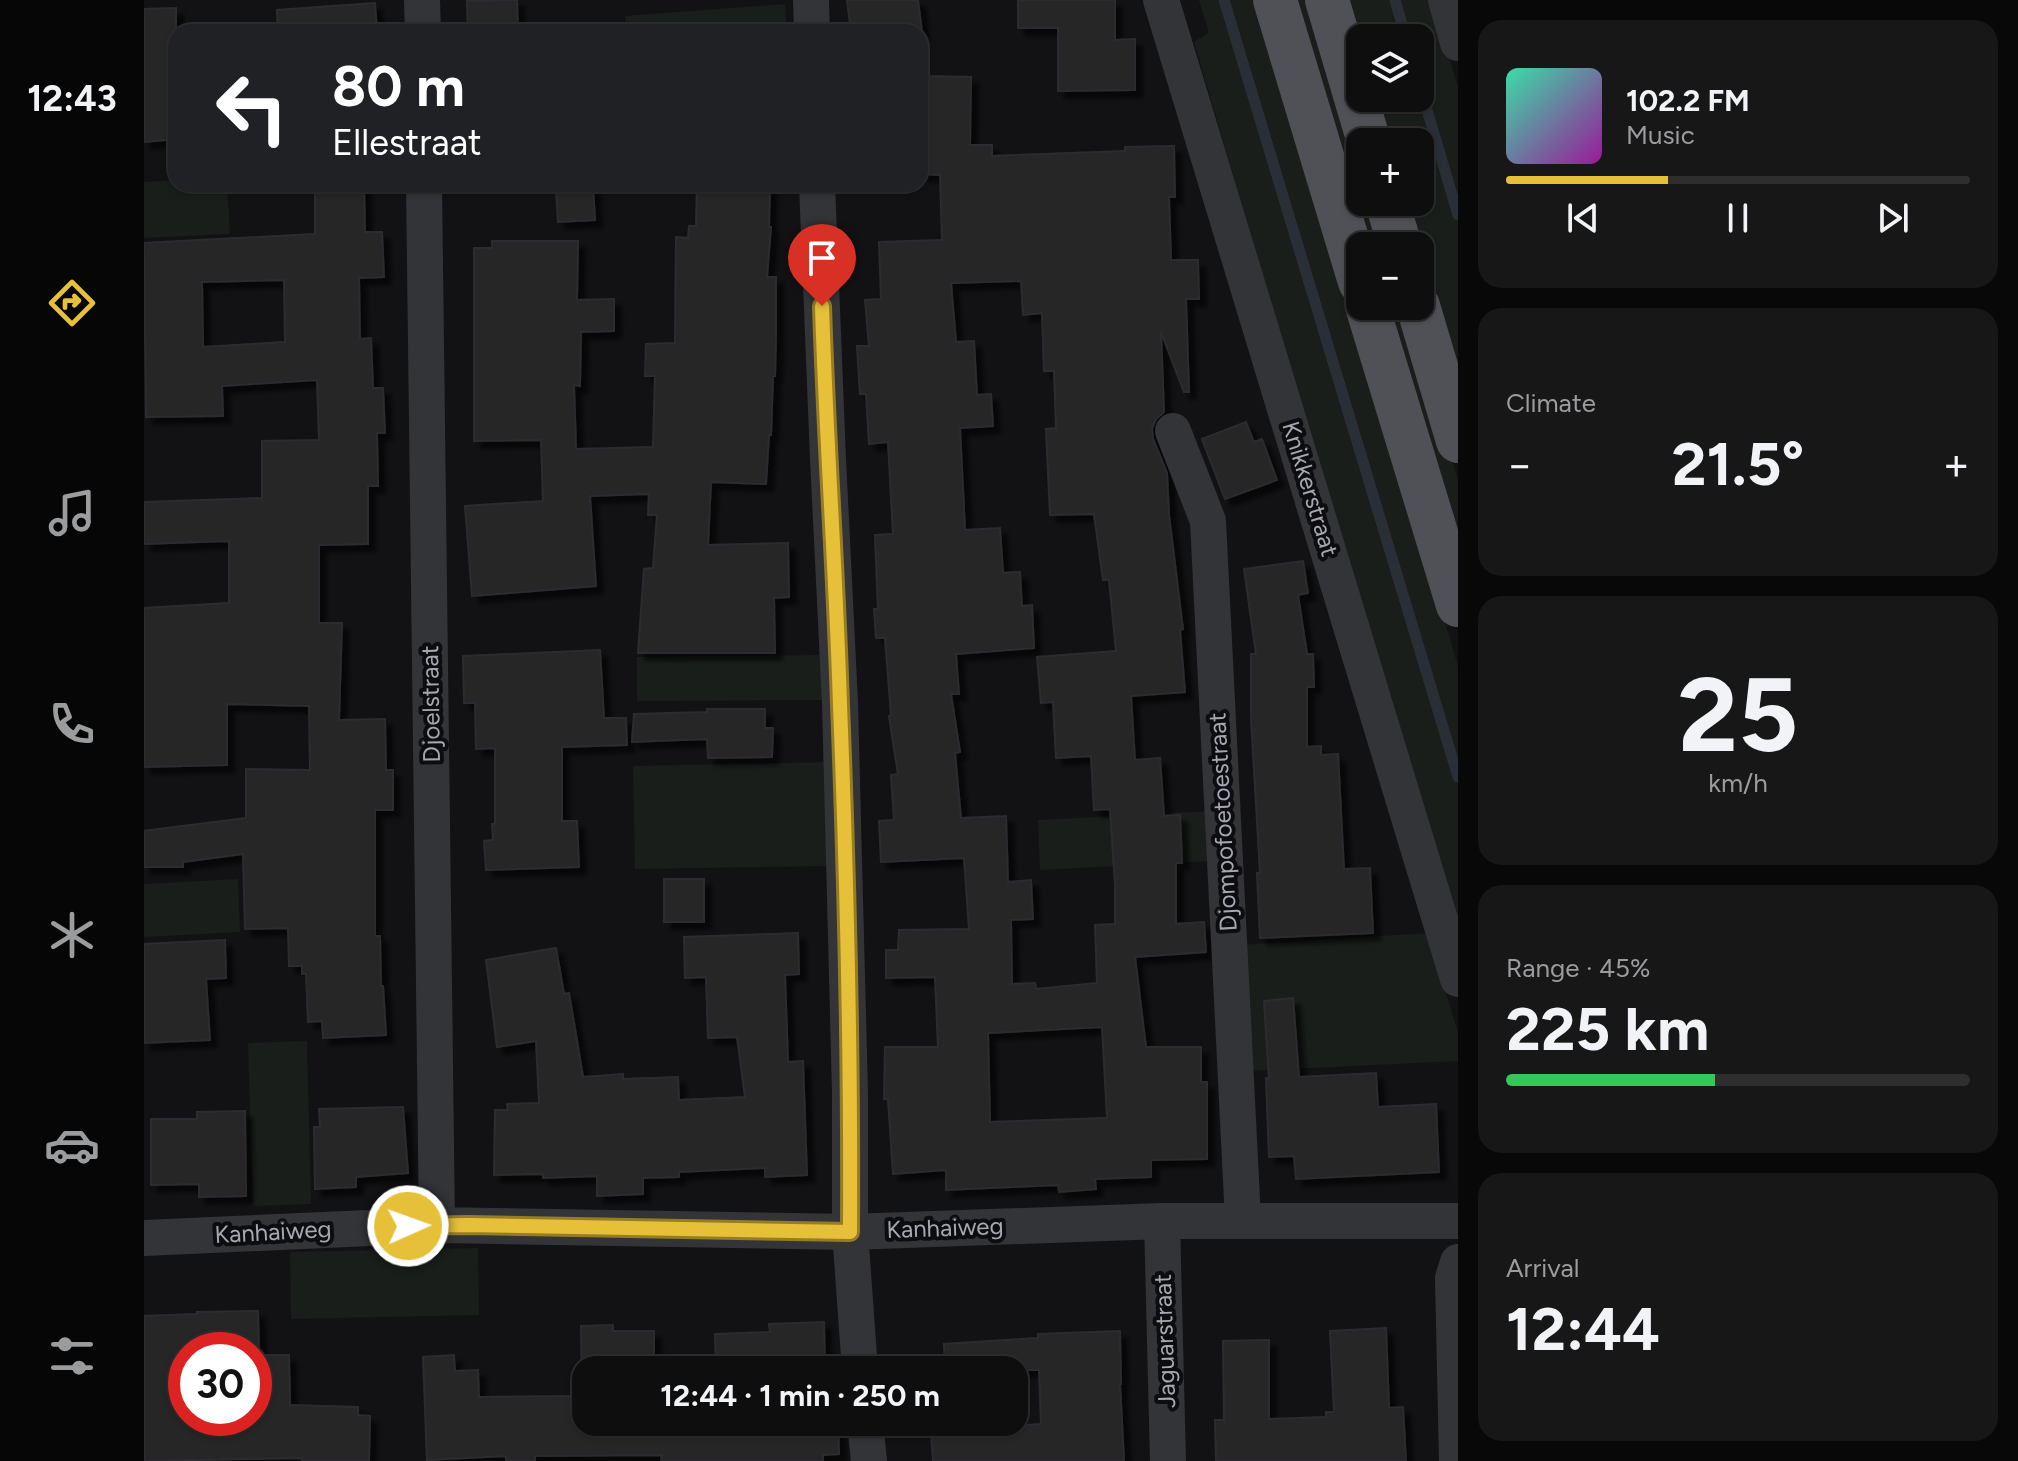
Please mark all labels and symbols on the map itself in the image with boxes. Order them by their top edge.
pin [788,224,856,306]
street label: Knikkerstraat [1276,418,1345,560]
street label: Djoelstraat [415,645,446,763]
street label: Djompofoetoestraat [1202,712,1243,932]
position arrow [366,1184,450,1268]
street label: Kanhaiweg [886,1211,1004,1244]
street label: Kanhaiweg [214,1214,332,1249]
street label: Jaguarstraat [1148,1273,1181,1409]
speed limit sign: 30 [168,1332,272,1436]

